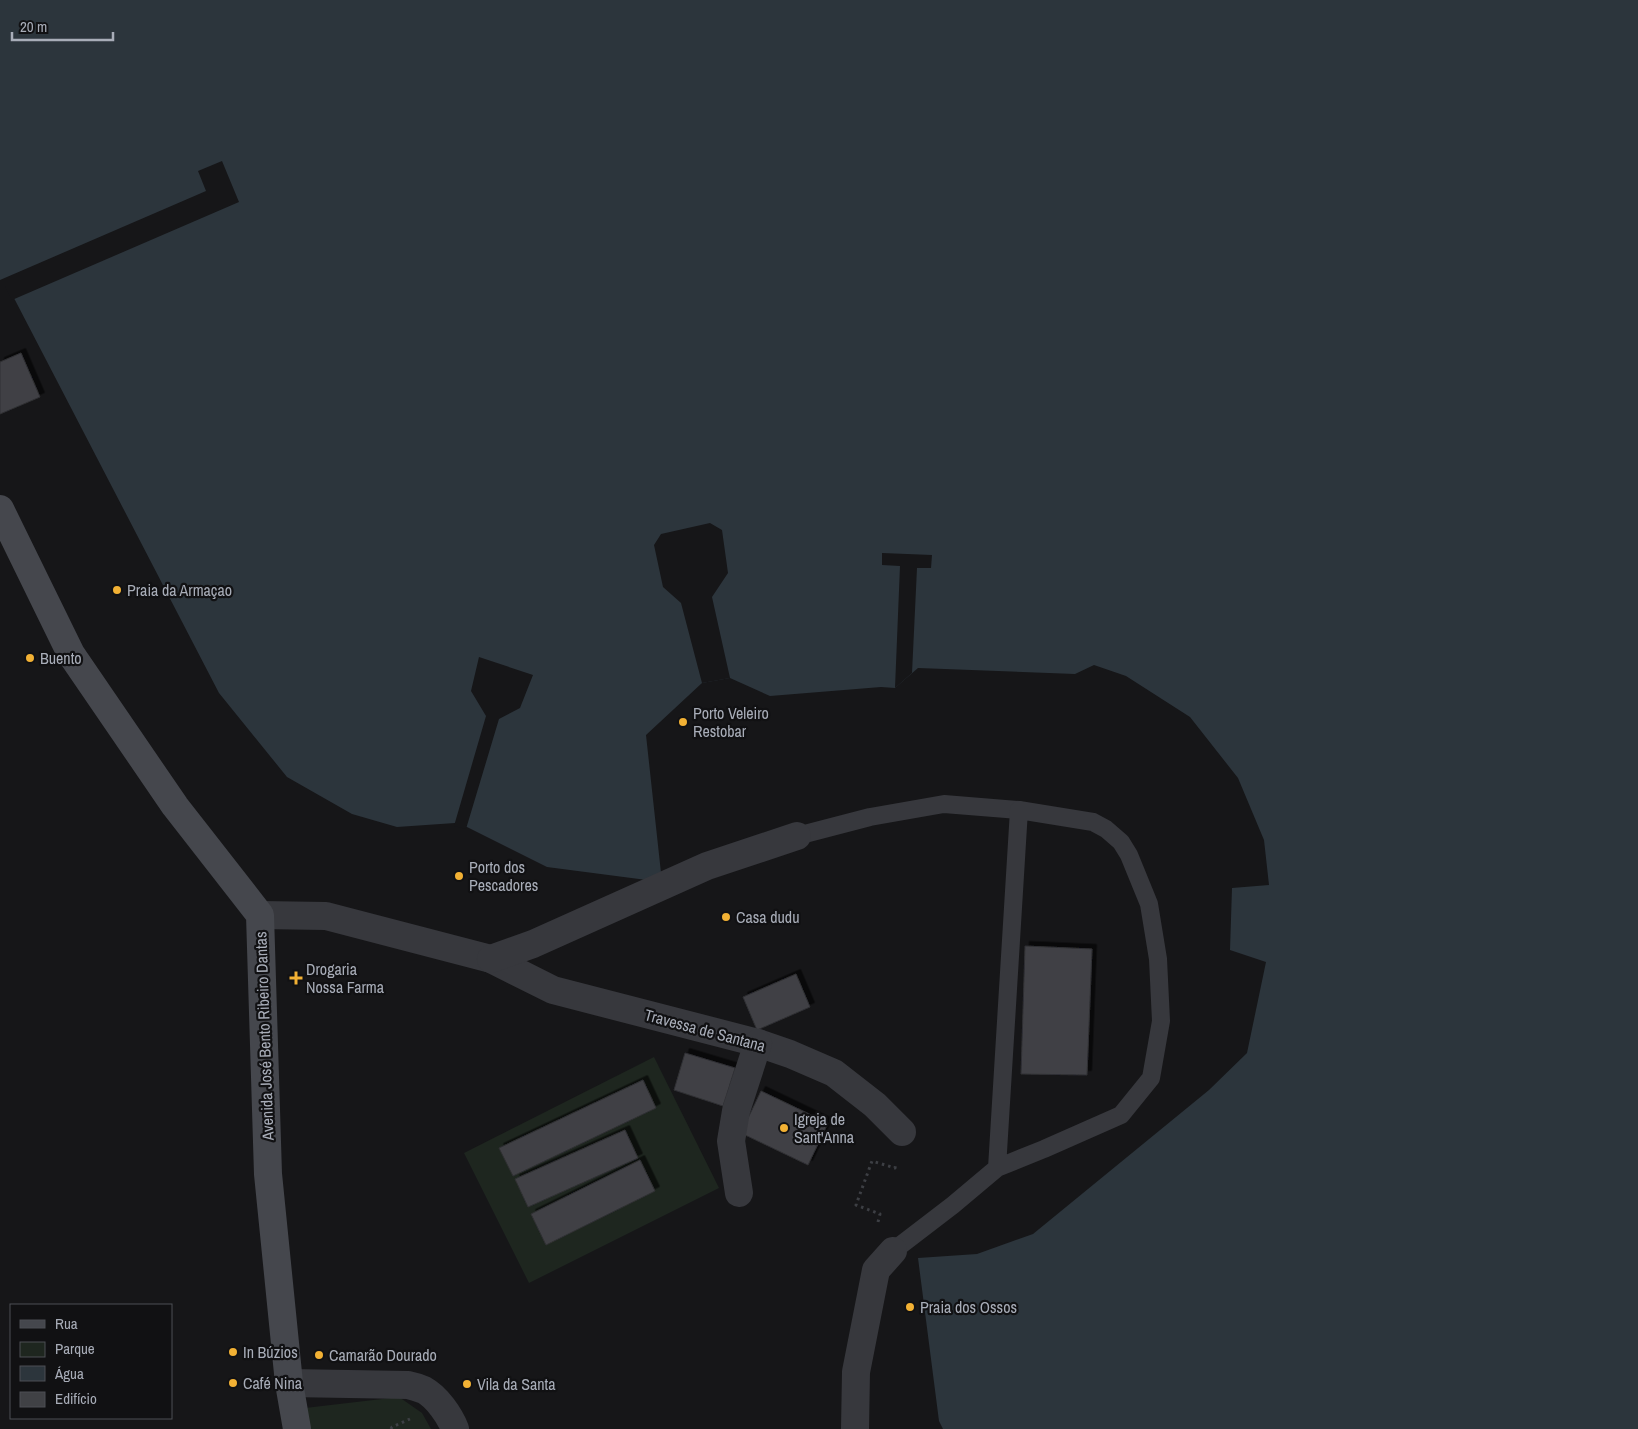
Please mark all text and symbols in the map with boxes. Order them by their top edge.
scale bar [12,10,114,42]
text: 20 m [20,16,47,37]
place label: Praia da Armaçao [127,579,232,601]
marker: Praia da Armaçao [111,584,123,596]
place label: Buento [40,647,82,669]
marker: Buento [24,652,36,664]
place label: Porto Veleiro Restobar [693,702,769,742]
marker: Porto Veleiro Restobar [677,716,689,728]
place label: Porto dos Pescadores [469,856,538,896]
marker: Porto dos Pescadores [453,870,465,882]
place label: Casa dudu [736,906,799,928]
marker: Casa dudu [720,911,732,923]
street label: Avenida José Bento Ribeiro Dantas [249,931,279,1142]
place label: Drogaria Nossa Farma [306,958,385,998]
marker: Drogaria Nossa Farma [290,972,302,984]
street label: Travessa de Santana [642,1003,769,1057]
place label: Igreja de Sant'Anna [794,1108,855,1148]
marker: Igreja de Sant'Anna [778,1122,790,1134]
place label: Praia dos Ossos [920,1296,1017,1318]
marker: Praia dos Ossos [904,1301,916,1313]
legend [10,1304,172,1419]
text: Rua [55,1313,78,1334]
text: Parque [55,1338,95,1359]
place label: In Búzios [243,1341,298,1363]
place label: Camarão Dourado [329,1344,437,1366]
marker: In Búzios [227,1346,239,1358]
marker: Camarão Dourado [313,1349,325,1361]
text: Água [54,1363,84,1384]
place label: Café Nina [243,1372,303,1394]
place label: Vila da Santa [477,1373,556,1395]
marker: Café Nina [227,1377,239,1389]
marker: Vila da Santa [461,1378,473,1390]
text: Edifício [55,1388,97,1409]

